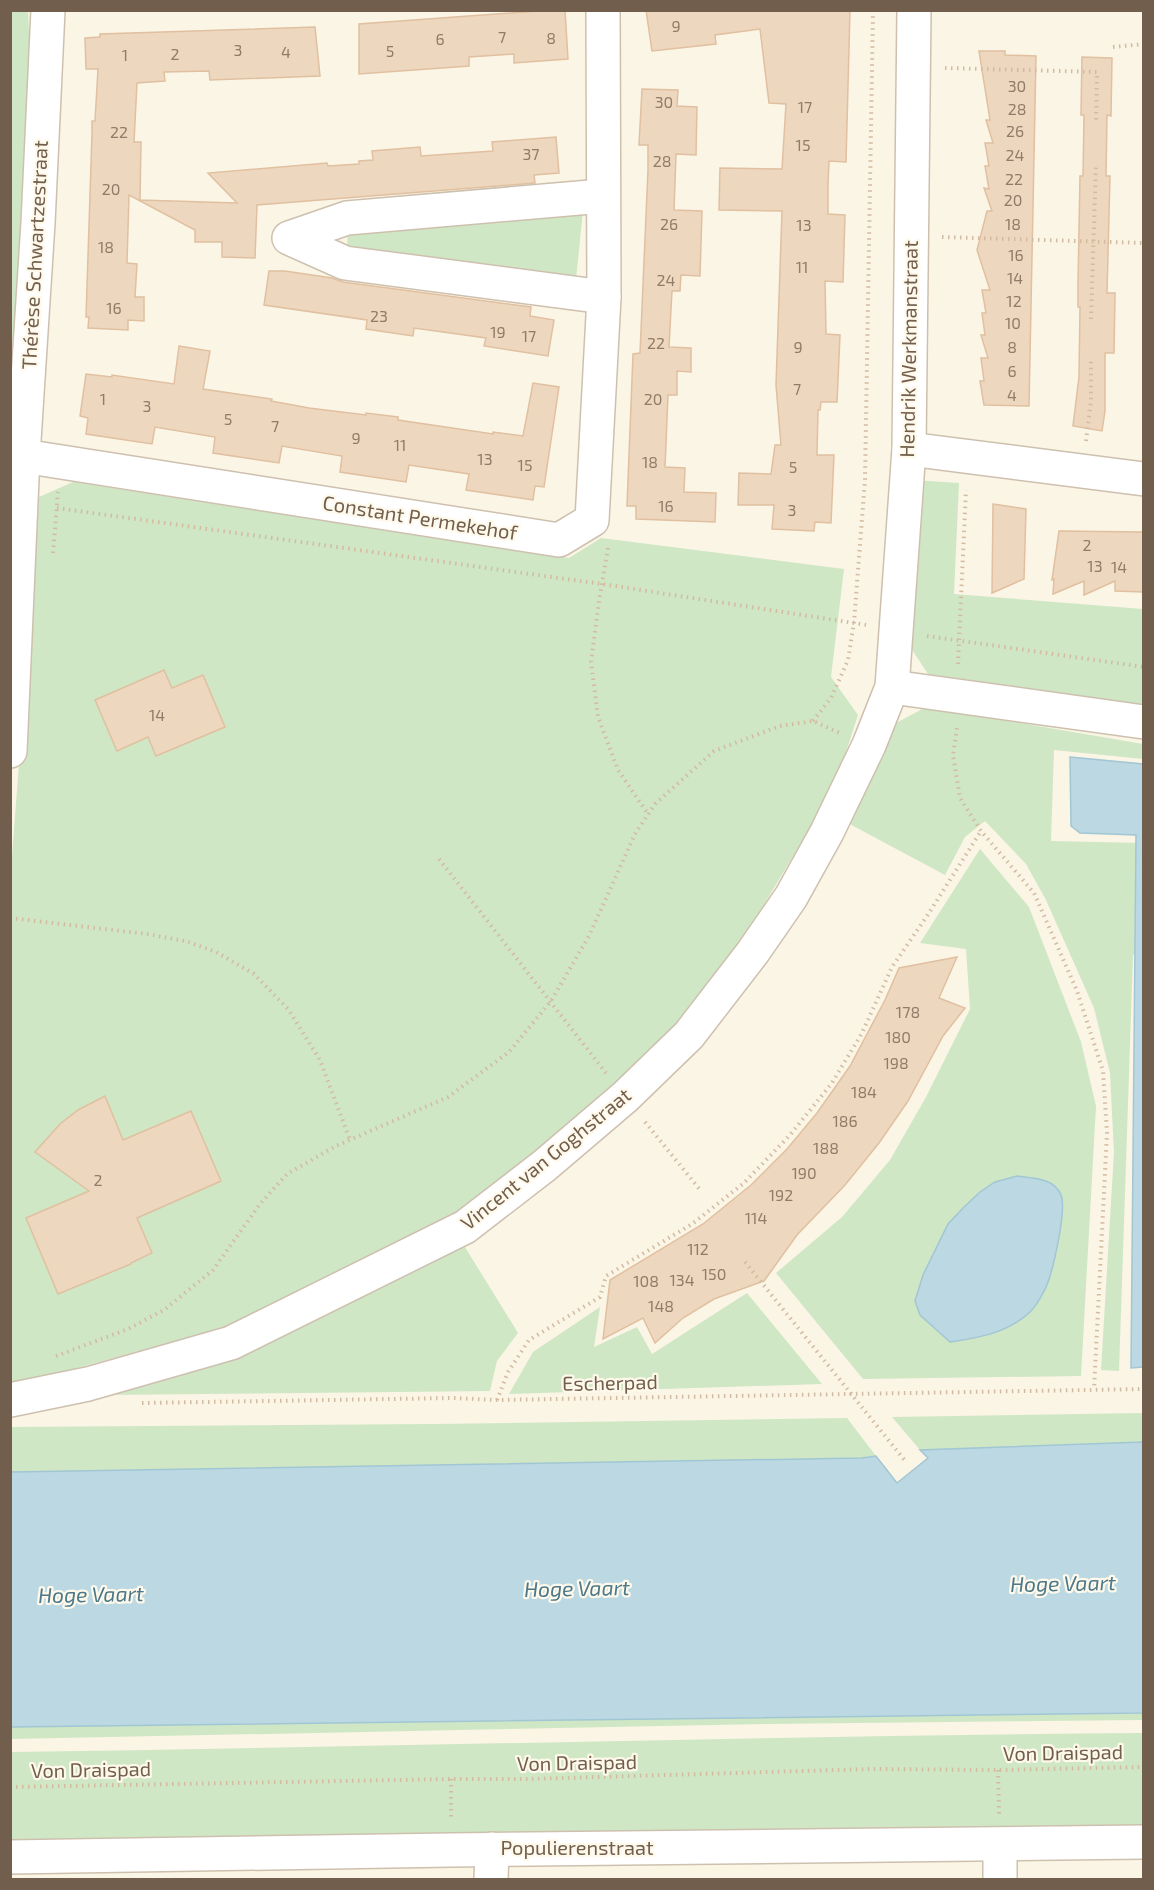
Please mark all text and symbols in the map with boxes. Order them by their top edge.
house number: 9 [671,16,681,35]
house number: 7 [498,27,506,46]
house number: 8 [546,28,556,47]
house number: 6 [435,29,445,48]
house number: 3 [234,40,242,59]
house number: 5 [386,41,394,60]
house number: 4 [281,42,291,61]
house number: 2 [171,44,180,63]
house number: 1 [122,45,128,64]
house number: 30 [1008,76,1026,95]
house number: 30 [655,92,673,111]
house number: 17 [798,97,812,116]
house number: 28 [1008,99,1026,118]
house number: 26 [1006,121,1024,140]
house number: 22 [110,122,128,141]
house number: 15 [796,135,810,154]
street label: Thérèse Schwartzestraat [16,139,52,370]
house number: 37 [522,144,540,163]
house number: 24 [1006,145,1025,164]
house number: 28 [653,151,671,170]
house number: 22 [1005,169,1023,188]
house number: 20 [102,179,120,198]
house number: 20 [1004,190,1022,209]
house number: 26 [660,214,678,233]
house number: 18 [1005,214,1021,233]
house number: 13 [796,215,812,234]
house number: 18 [98,237,114,256]
street label: Hendrik Werkmanstraat [894,240,922,458]
house number: 16 [1008,245,1024,264]
house number: 11 [796,257,808,276]
house number: 14 [1007,268,1023,287]
house number: 24 [657,270,676,289]
house number: 12 [1006,291,1022,310]
house number: 16 [106,298,122,317]
house number: 23 [370,306,388,325]
house number: 10 [1005,313,1021,332]
house number: 19 [490,322,506,341]
house number: 17 [522,326,536,345]
house number: 22 [647,333,665,352]
house number: 9 [793,337,803,356]
house number: 8 [1007,337,1017,356]
house number: 6 [1007,361,1017,380]
house number: 7 [793,379,801,398]
house number: 4 [1007,385,1017,404]
house number: 1 [100,389,106,408]
house number: 20 [644,389,662,408]
house number: 3 [143,396,151,415]
house number: 5 [224,409,232,428]
house number: 7 [271,416,279,435]
house number: 9 [351,428,361,447]
house number: 11 [394,435,406,454]
house number: 13 [477,449,493,468]
house number: 18 [642,452,658,471]
house number: 15 [518,455,532,474]
house number: 5 [789,457,797,476]
street label: Constant Permekehof [321,490,520,544]
house number: 16 [658,496,674,515]
house number: 3 [788,500,796,519]
house number: 2 [1083,535,1092,554]
house number: 13 [1087,556,1103,575]
house number: 14 [1111,557,1127,576]
house number: 14 [149,705,165,724]
house number: 178 [896,1002,920,1021]
house number: 180 [885,1027,911,1046]
house number: 198 [883,1053,909,1072]
street label: Vincent van Goghstraat [455,1082,636,1234]
house number: 184 [851,1082,877,1101]
house number: 186 [832,1111,858,1130]
house number: 188 [813,1138,839,1157]
house number: 190 [791,1163,817,1182]
house number: 2 [94,1170,103,1189]
house number: 192 [769,1185,793,1204]
house number: 114 [745,1208,767,1227]
house number: 112 [687,1239,709,1258]
house number: 150 [702,1264,726,1283]
house number: 134 [669,1270,695,1289]
house number: 108 [633,1271,659,1290]
house number: 148 [648,1296,674,1315]
street label: Escherpad [562,1369,658,1395]
water label: Hoge Vaart [1010,1569,1116,1596]
water label: Hoge Vaart [524,1574,630,1601]
water label: Hoge Vaart [38,1580,144,1607]
street label: Von Draispad [1003,1739,1123,1765]
street label: Von Draispad [517,1749,637,1775]
street label: Von Draispad [31,1756,151,1782]
street label: Populierenstraat [500,1835,654,1859]

